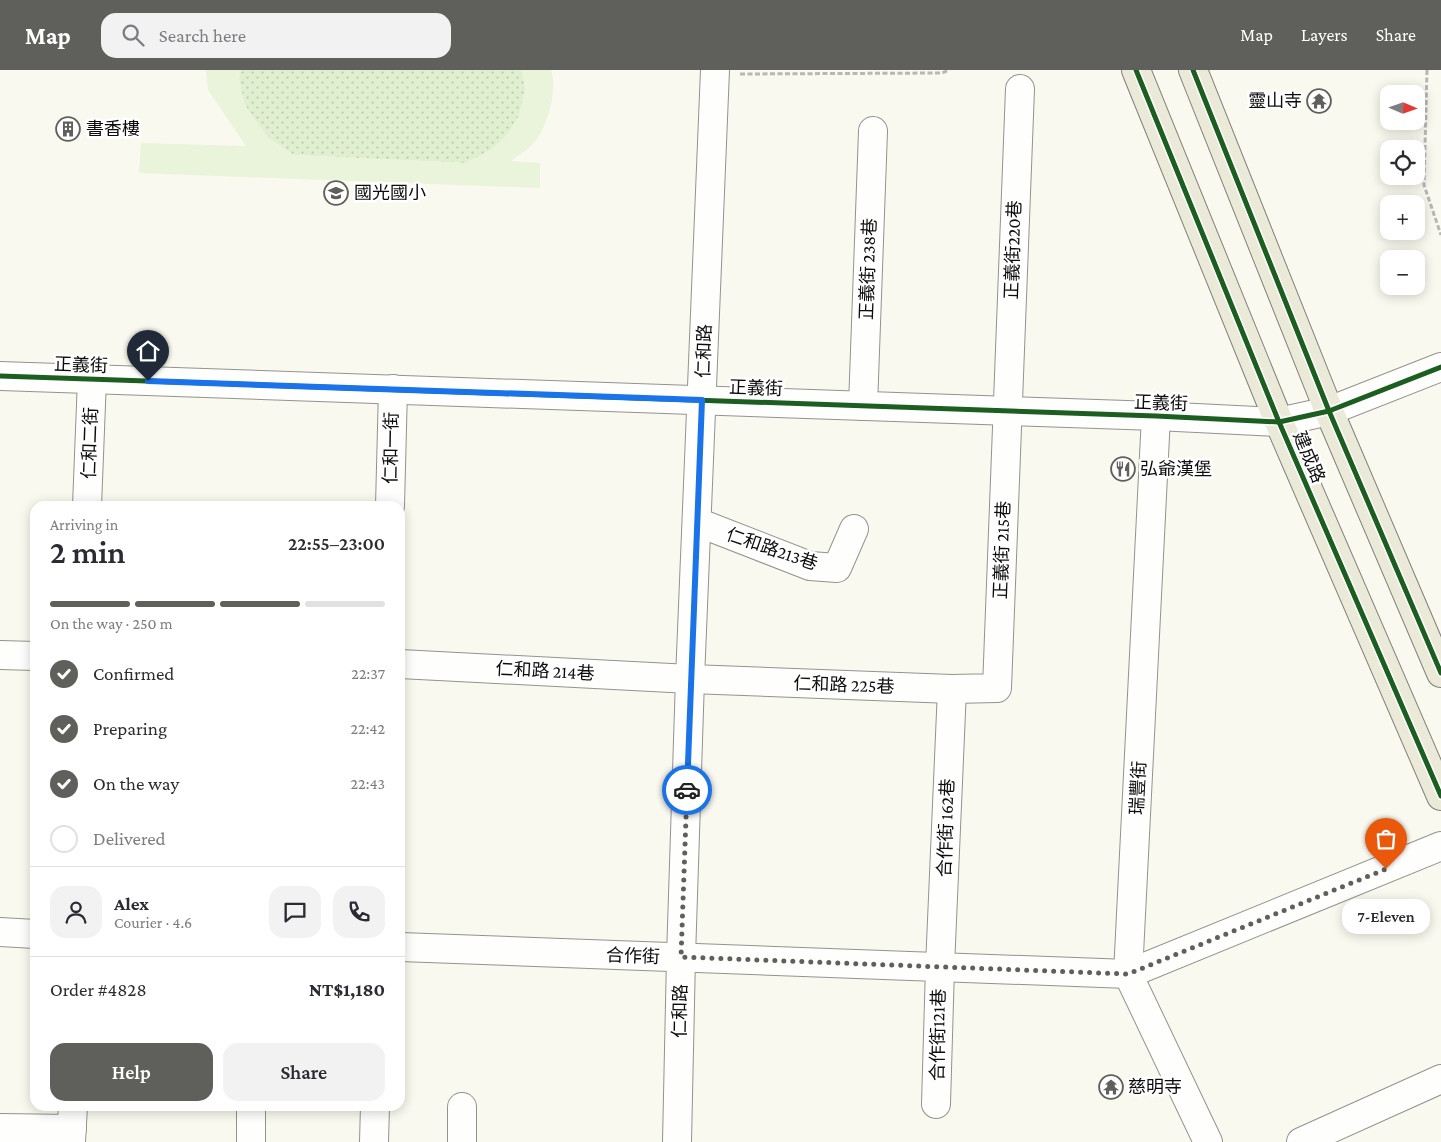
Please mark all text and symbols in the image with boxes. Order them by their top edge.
search box [101,13,451,58]
icon: search [119,21,147,49]
text: Map [25,22,71,49]
text: Search here [159,25,246,46]
text: Map [1240,25,1273,45]
text: Layers [1301,25,1348,45]
text: Share [1376,25,1416,45]
north arrow [1380,85,1425,130]
map controls [1380,85,1425,295]
temple icon: 靈山寺 [1306,88,1332,114]
place label: 靈山寺 [1248,91,1302,111]
building icon: 書香樓 [55,116,81,142]
place label: 書香樓 [86,119,140,139]
button: locate [1380,140,1425,185]
school or university icon: 國光國小 [323,180,349,206]
place label: 國光國小 [354,183,426,203]
button: + [1380,195,1425,240]
street label: 正義街220巷 [1001,200,1025,300]
street label: 正義街 238巷 [856,218,880,320]
button: − [1380,250,1425,295]
street label: 仁和路 [693,324,715,378]
pin [127,330,169,381]
icon: home [134,337,162,365]
street label: 正義街 [54,354,108,376]
street label: 正義街 [729,377,783,399]
street label: 正義街 [1134,392,1188,414]
street label: 仁和二街 [79,407,101,479]
street label: 仁和一街 [380,412,402,484]
street label: 建成路 [1289,428,1329,486]
restaurant icon: 弘爺漢堡 [1110,456,1136,482]
place label: 弘爺漢堡 [1140,459,1212,479]
street label: 正義街 215巷 [990,500,1014,600]
text: Arriving in [50,516,118,533]
street label: 仁和路213巷 [724,524,820,574]
text: 22:55–23:00 [288,533,385,554]
text: 2 min [50,534,125,570]
text: On the way · 250 m [50,615,173,632]
street label: 仁和路 214巷 [495,658,595,684]
icon: check [50,660,78,688]
text: Confirmed [93,663,174,684]
text: 22:37 [351,665,385,682]
street label: 仁和路 225巷 [793,673,895,697]
icon: check [50,715,78,743]
text: Preparing [93,718,167,739]
text: 22:42 [351,720,385,737]
street label: 瑞豐街 [1127,761,1149,815]
courier [662,765,712,815]
icon: check [50,770,78,798]
text: On the way [93,773,179,794]
text: 22:43 [351,775,385,792]
icon: car [673,776,701,804]
street label: 合作街 162巷 [934,778,958,878]
pin [1365,818,1407,869]
icon: bag [1372,825,1400,853]
text: Delivered [93,828,166,849]
button: person [50,886,102,938]
button: chat [269,886,321,938]
button: phone [333,886,385,938]
text: Alex [114,893,149,914]
callout: 7-Eleven [1342,899,1430,934]
text: 7-Eleven [1357,908,1415,925]
text: Courier · 4.6 [114,914,192,931]
street label: 合作街 [606,945,660,967]
text: Order #4828 [50,979,147,1000]
text: NT$1,180 [309,979,385,1000]
street label: 仁和路 [670,984,690,1038]
street label: 合作街121巷 [927,989,949,1081]
button: Help [50,1043,213,1101]
button: Share [223,1043,385,1101]
temple icon: 慈明寺 [1098,1074,1124,1100]
place label: 慈明寺 [1128,1077,1182,1097]

